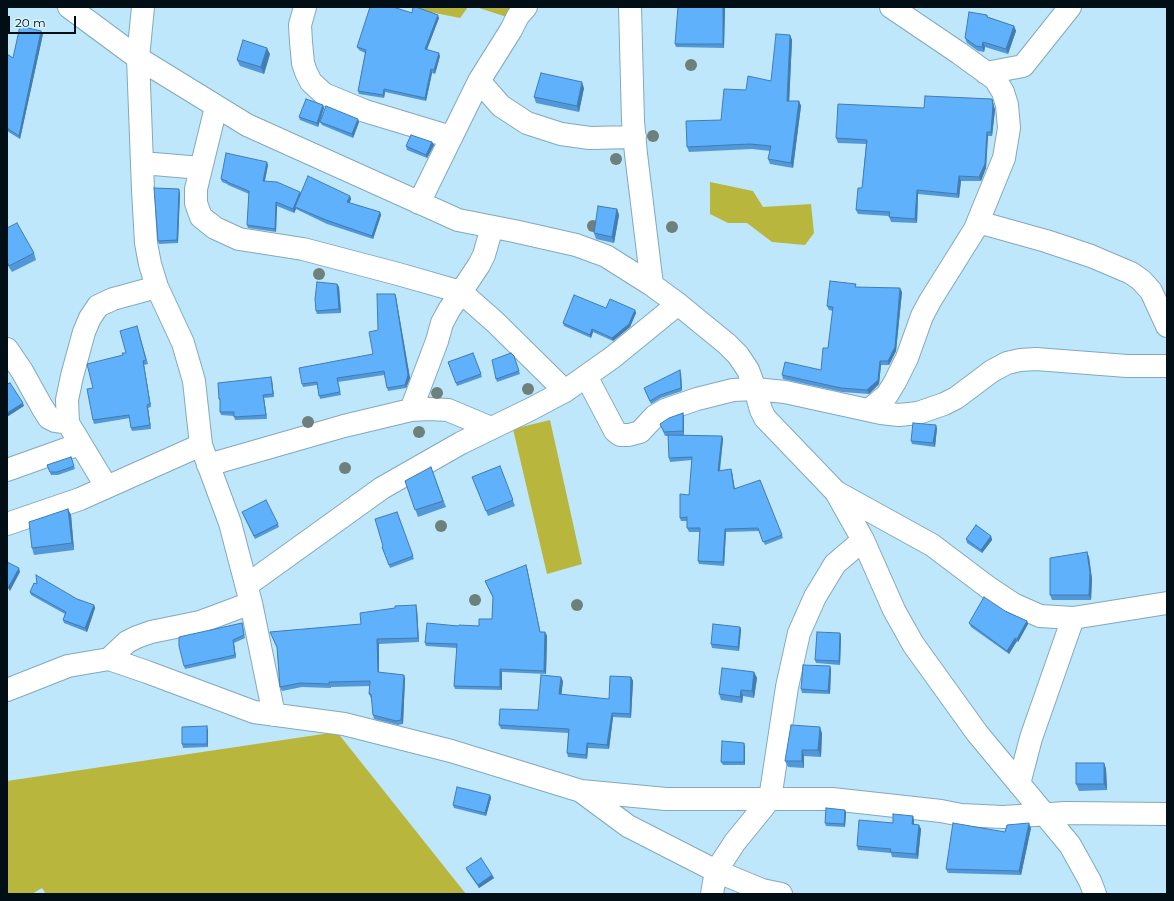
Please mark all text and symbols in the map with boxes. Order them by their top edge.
scale bar [10,8,78,34]
text: 20 m [15,15,46,30]

